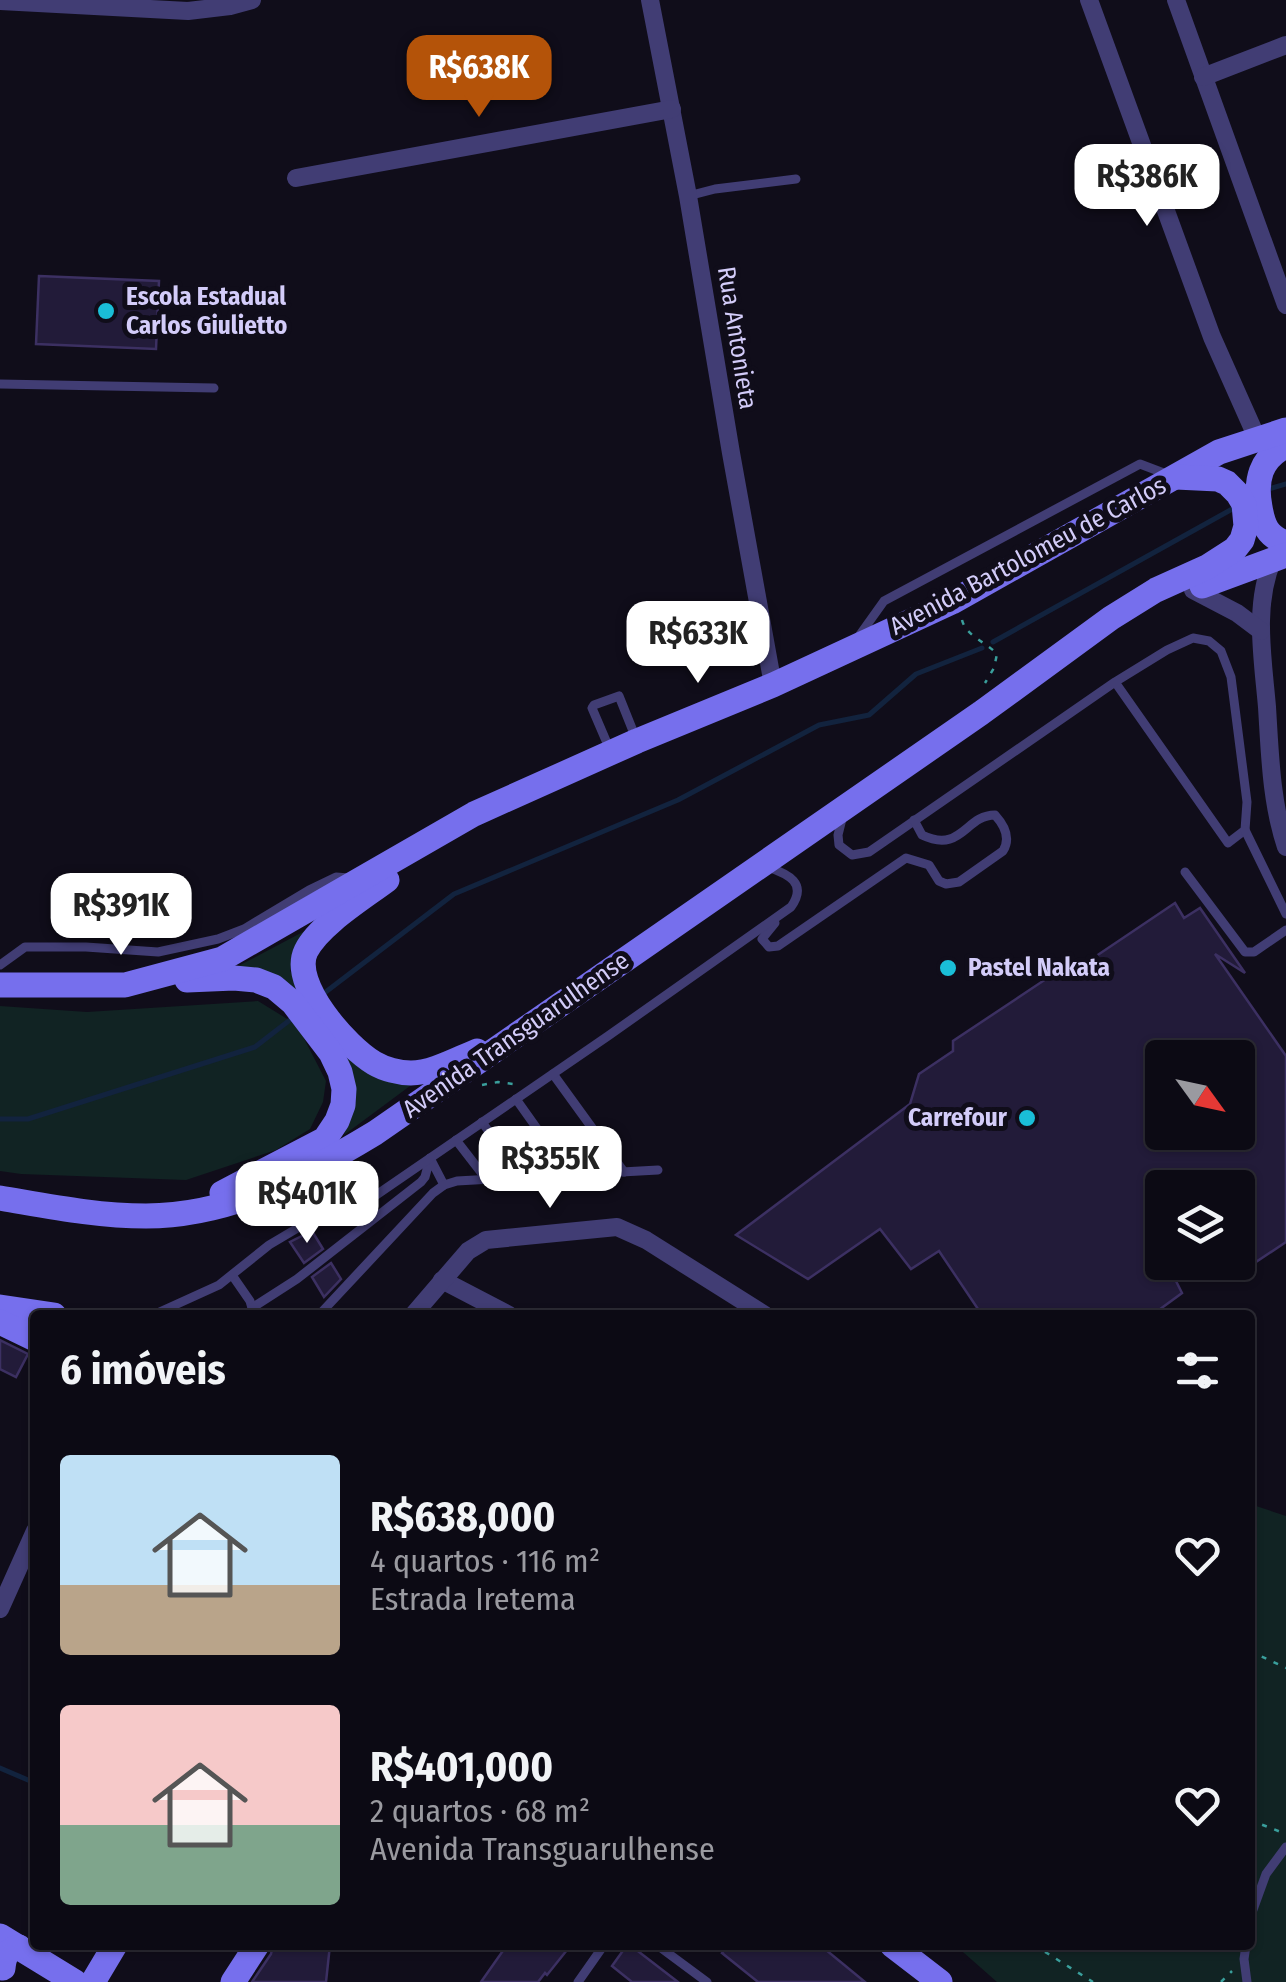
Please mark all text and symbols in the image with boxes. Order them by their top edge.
pin: R$638K [398,35,560,120]
text: R$638K [429,48,529,86]
pin: R$386K [1066,144,1228,229]
text: R$386K [1097,157,1198,195]
street label: Rua Antonieta [711,264,763,412]
place label: Escola Estadual Carlos Giulietto [126,282,287,341]
marker: Escola Estadual Carlos Giulietto [95,300,117,322]
street label: Avenida Bartolomeu de Carlos [885,470,1171,642]
pin: R$633K [617,601,779,686]
text: R$633K [649,614,747,652]
pin: R$391K [40,873,202,958]
text: R$391K [73,886,169,924]
street label: Avenida Transguarulhense [397,945,635,1125]
place label: Pastel Nakata [968,953,1110,983]
marker: Pastel Nakata [937,957,959,979]
north arrow [1145,1040,1255,1150]
map controls [1145,1040,1255,1280]
place label: Carrefour [908,1103,1008,1133]
marker: Carrefour [1016,1107,1038,1129]
pin: R$355K [469,1126,631,1211]
text: R$355K [501,1139,599,1177]
pin: R$401K [226,1161,388,1246]
button: layers [1145,1170,1255,1280]
text: R$401K [258,1174,356,1212]
icon: filters [1170,1343,1225,1398]
text: 6 imóveis [60,1345,226,1395]
text: R$638,000 [370,1492,556,1542]
icon: home [140,1495,260,1615]
icon: heart [1170,1528,1225,1583]
text: 4 quartos · 116 m² [370,1542,600,1580]
text: Estrada Iretema [370,1580,576,1618]
text: R$401,000 [370,1742,553,1792]
icon: home [140,1745,260,1865]
icon: heart [1170,1778,1225,1833]
text: 2 quartos · 68 m² [370,1792,590,1830]
text: Avenida Transguarulhense [370,1830,715,1868]

